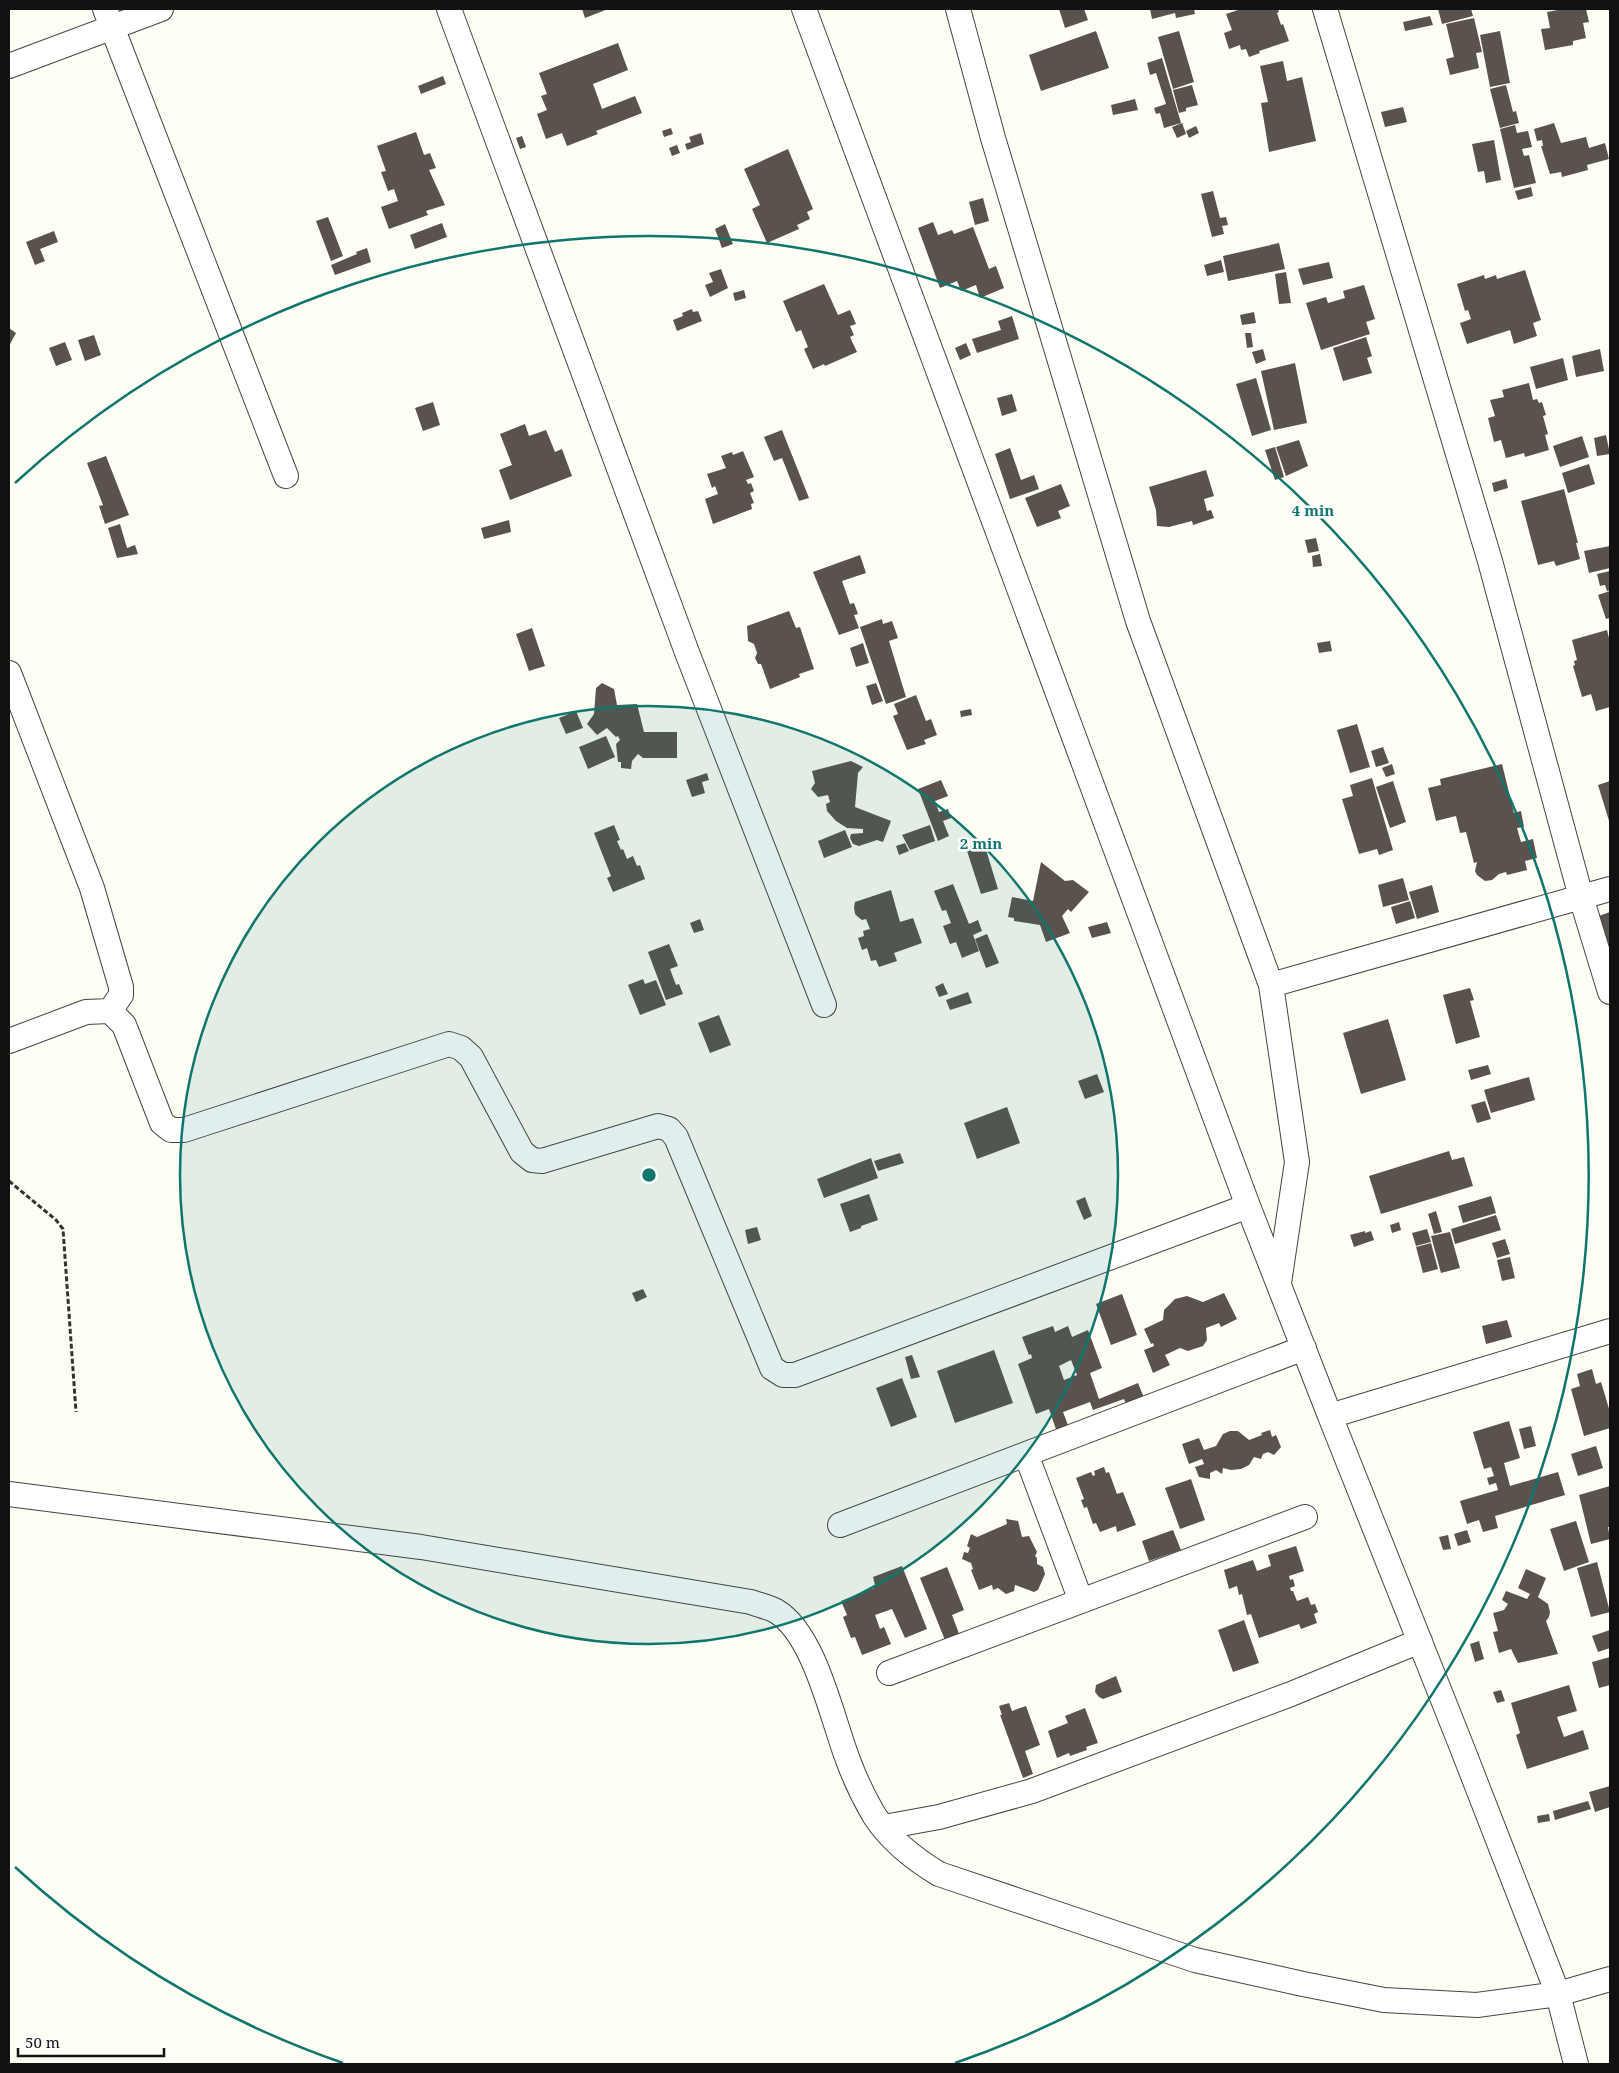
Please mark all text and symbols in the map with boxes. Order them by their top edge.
text: 4 min [1292,500,1334,520]
text: 2 min [960,833,1002,853]
centre of rings [640,1166,658,1184]
scale bar [18,2026,164,2058]
text: 50 m [25,2032,60,2052]

